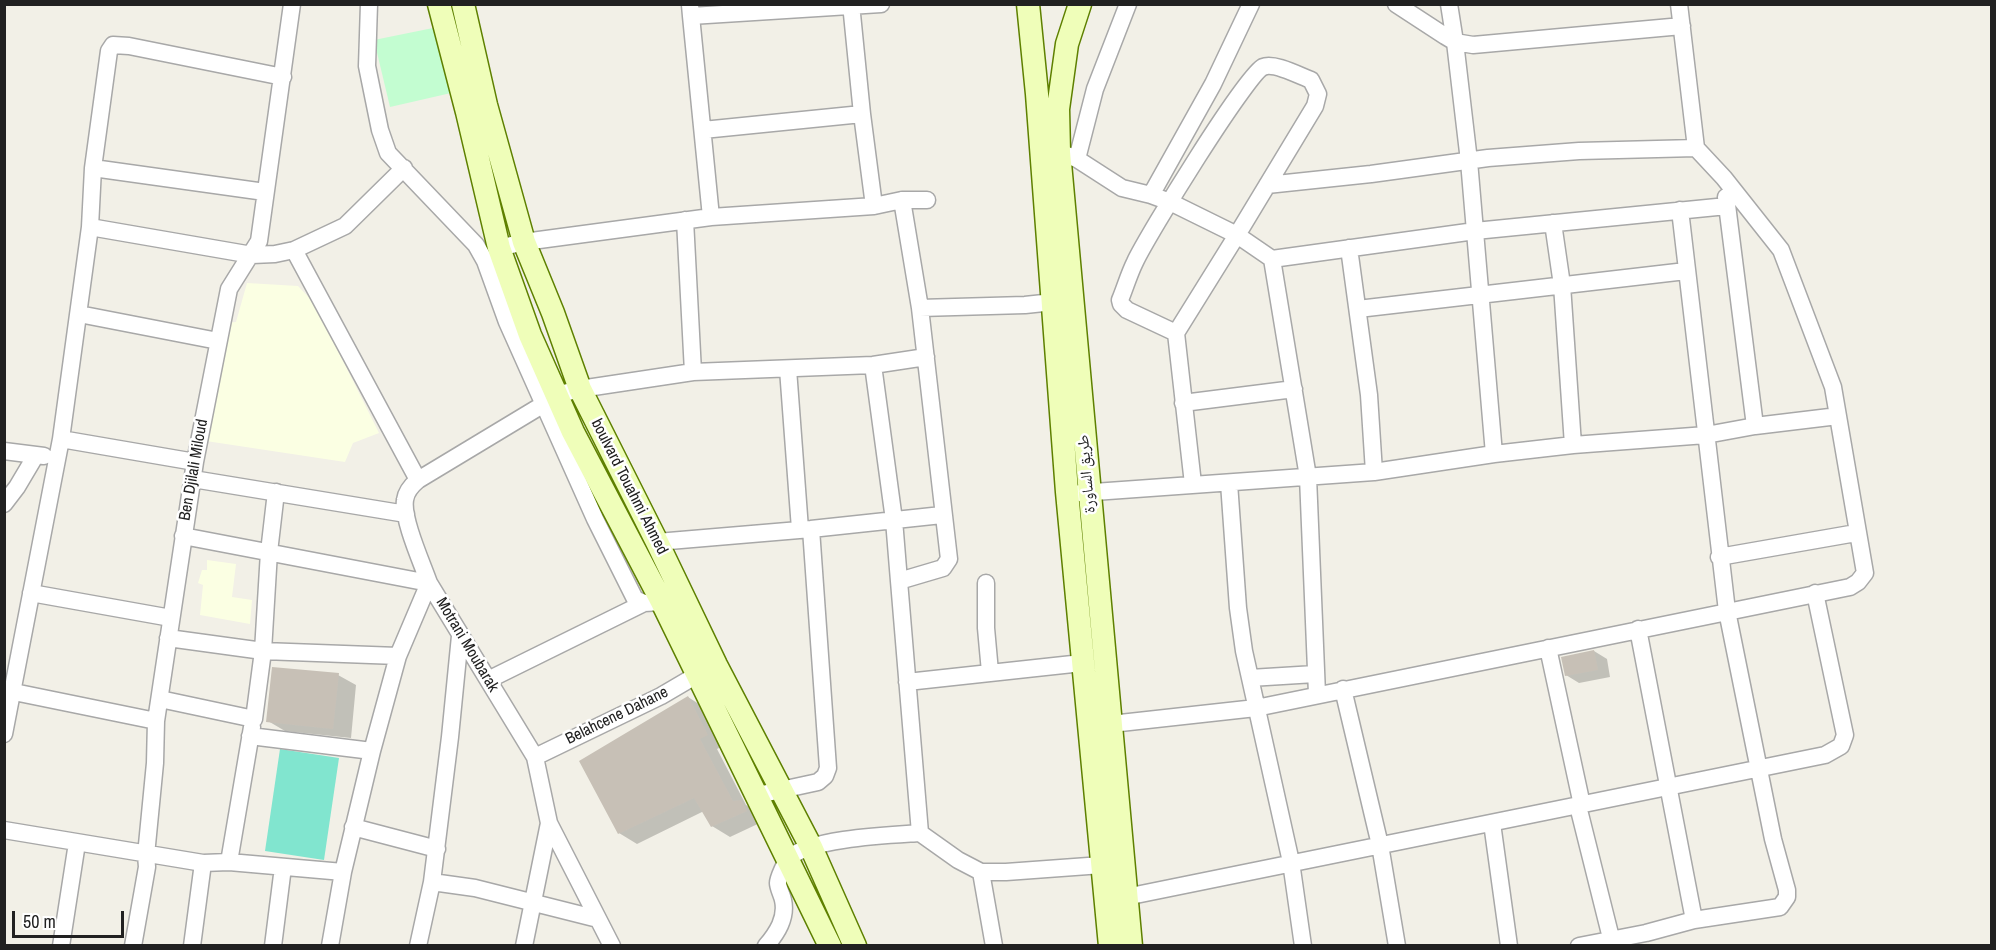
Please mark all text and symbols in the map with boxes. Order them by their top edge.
street label: boulvard Touahmi Ahmed [587,416,671,558]
street label: Ben Djilali Miloud [176,418,212,522]
street label: طريق الساورة [1074,434,1100,514]
street label: Motrani Moubarak [431,594,503,696]
street label: Belahcene Dahane [563,683,671,749]
scale bar [15,899,128,937]
text: 50 m [23,909,56,934]

